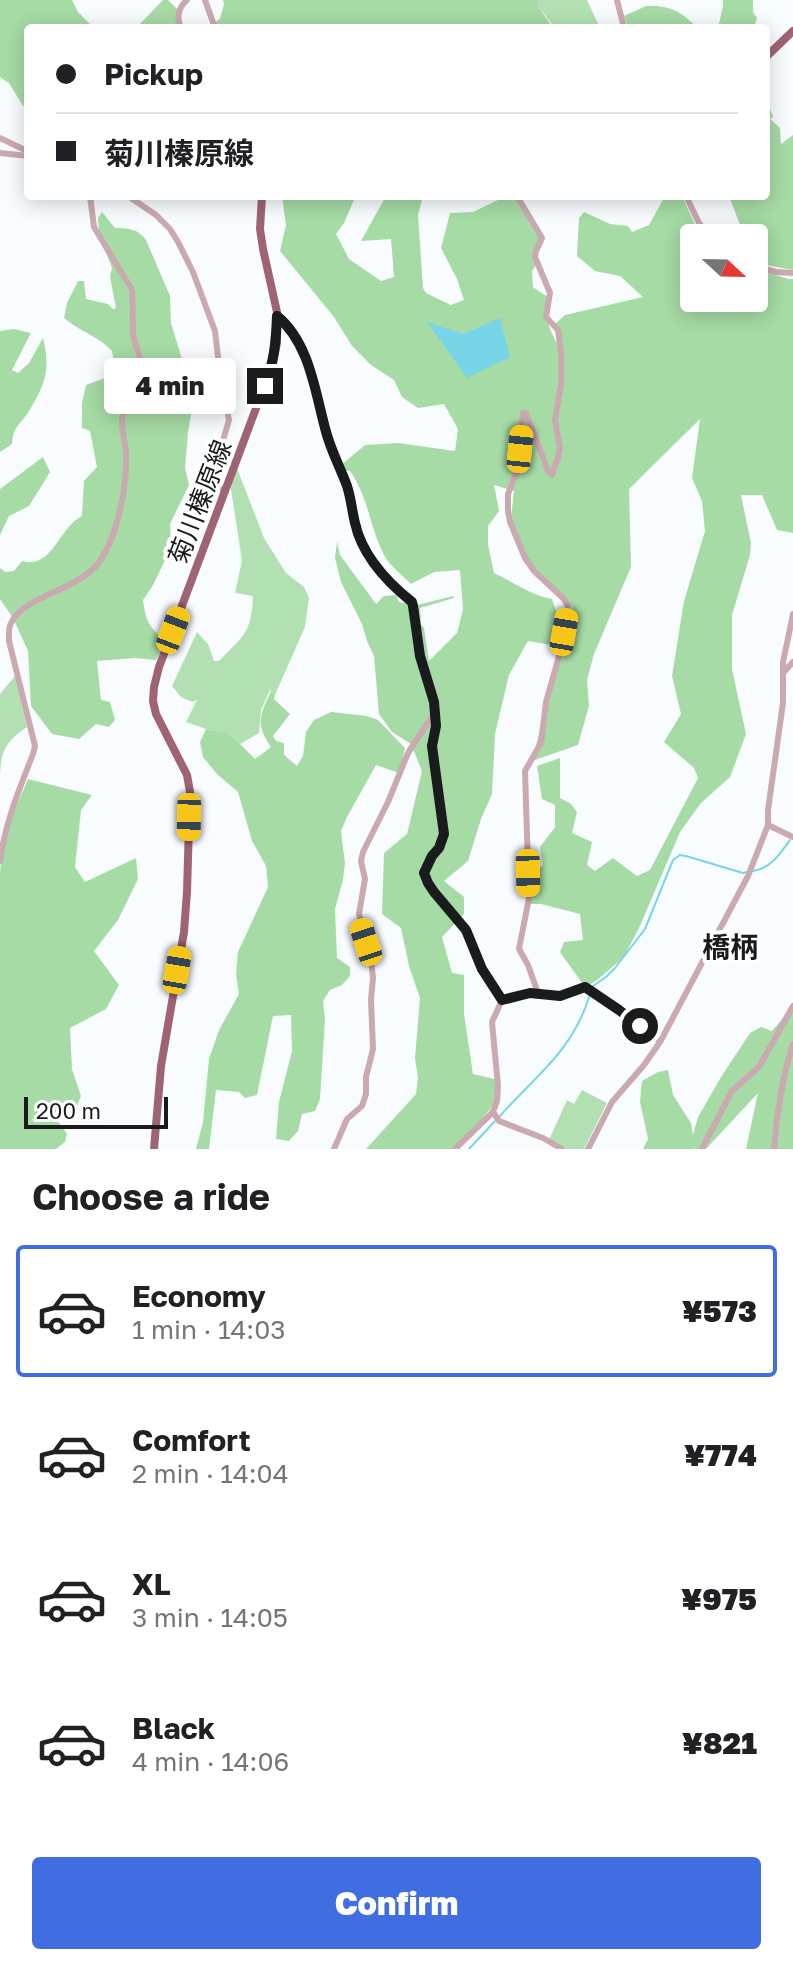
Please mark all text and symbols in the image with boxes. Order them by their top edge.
text: Pickup [104,56,203,92]
text: 菊川榛原線 [104,135,254,171]
north arrow [680,224,768,312]
map controls [680,224,768,312]
callout: 4 min [105,358,237,414]
route end [247,368,283,404]
text: 4 min [136,370,204,401]
car [506,424,534,474]
street label: 菊川榛原線 [162,436,237,568]
car [153,603,193,657]
car [548,606,580,658]
car [177,793,201,841]
car [516,849,540,897]
car [347,915,385,969]
district label: 橋柄 [702,930,758,963]
car [161,944,193,996]
route start [622,1008,658,1044]
scale bar [24,1093,168,1129]
text: 200 m [36,1097,101,1124]
text: Choose a ride [32,1175,270,1218]
icon: car [36,1275,108,1347]
text: Economy [132,1278,266,1314]
text: ¥573 [682,1293,757,1329]
text: 1 min · 14:03 [132,1314,285,1345]
icon: car [36,1419,108,1491]
text: Comfort [132,1422,251,1458]
text: ¥774 [684,1437,757,1473]
text: 2 min · 14:04 [132,1458,289,1489]
icon: car [36,1563,108,1635]
text: XL [132,1566,171,1602]
text: ¥975 [681,1581,757,1617]
text: 3 min · 14:05 [132,1602,288,1633]
icon: car [36,1707,108,1779]
text: Black [132,1710,215,1746]
text: ¥821 [682,1725,757,1761]
text: 4 min · 14:06 [132,1746,289,1777]
button: Confirm [32,1857,761,1949]

